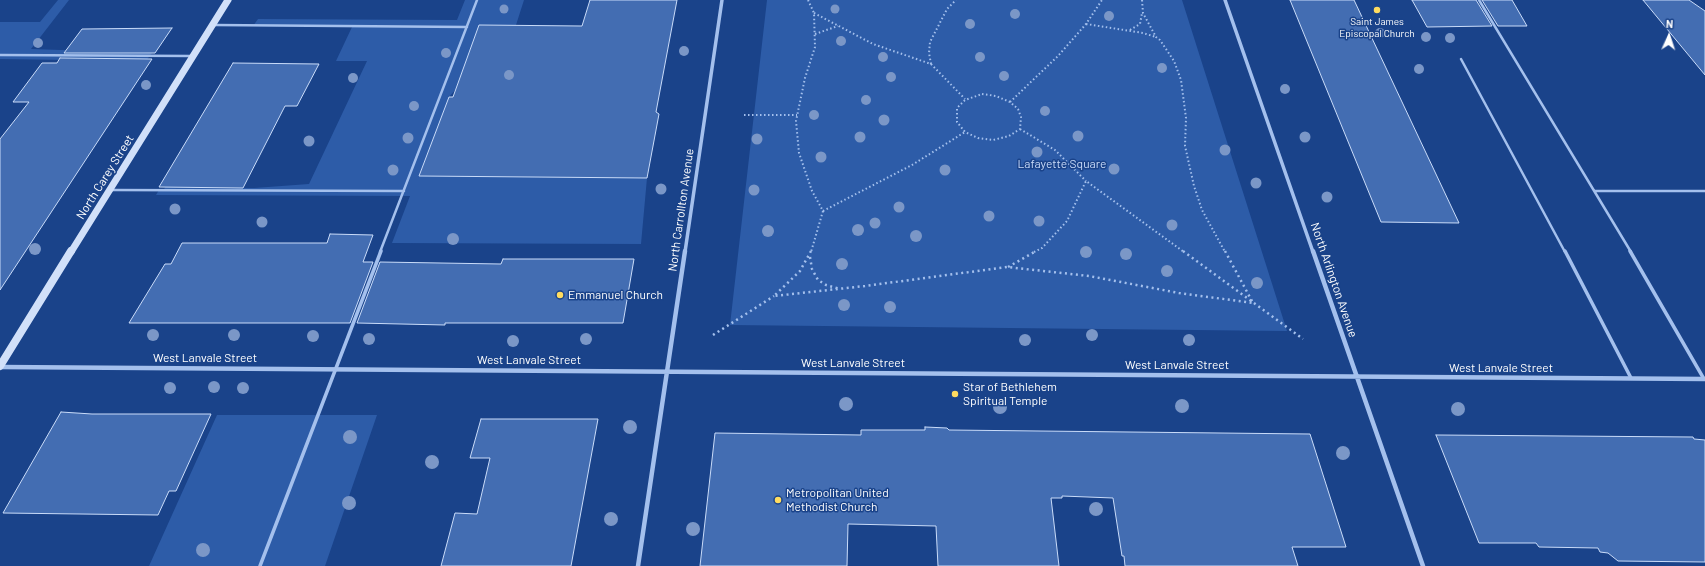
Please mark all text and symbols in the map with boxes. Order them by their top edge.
marker: Saint James Episcopal Church [1372,5,1382,15]
place label: Saint James Episcopal Church [1339,16,1415,40]
north arrow [1649,16,1689,56]
text: N [1666,17,1674,30]
street label: North Carey Street [73,132,137,222]
street label: North Carrollton Avenue [665,147,697,273]
park label: Lafayette Square [1018,157,1106,171]
street label: North Arlington Avenue [1308,221,1360,339]
place label: Emmanuel Church [568,288,663,302]
marker: Emmanuel Church [555,290,565,300]
street label: West Lanvale Street [153,351,257,365]
street label: West Lanvale Street [477,353,581,367]
street label: West Lanvale Street [801,356,905,370]
street label: West Lanvale Street [1125,358,1229,372]
street label: West Lanvale Street [1449,361,1553,375]
place label: Star of Bethlehem Spiritual Temple [963,380,1057,408]
marker: Star of Bethlehem Spiritual Temple [950,389,960,399]
place label: Metropolitan United Methodist Church [786,486,889,514]
marker: Metropolitan United Methodist Church [773,495,783,505]

